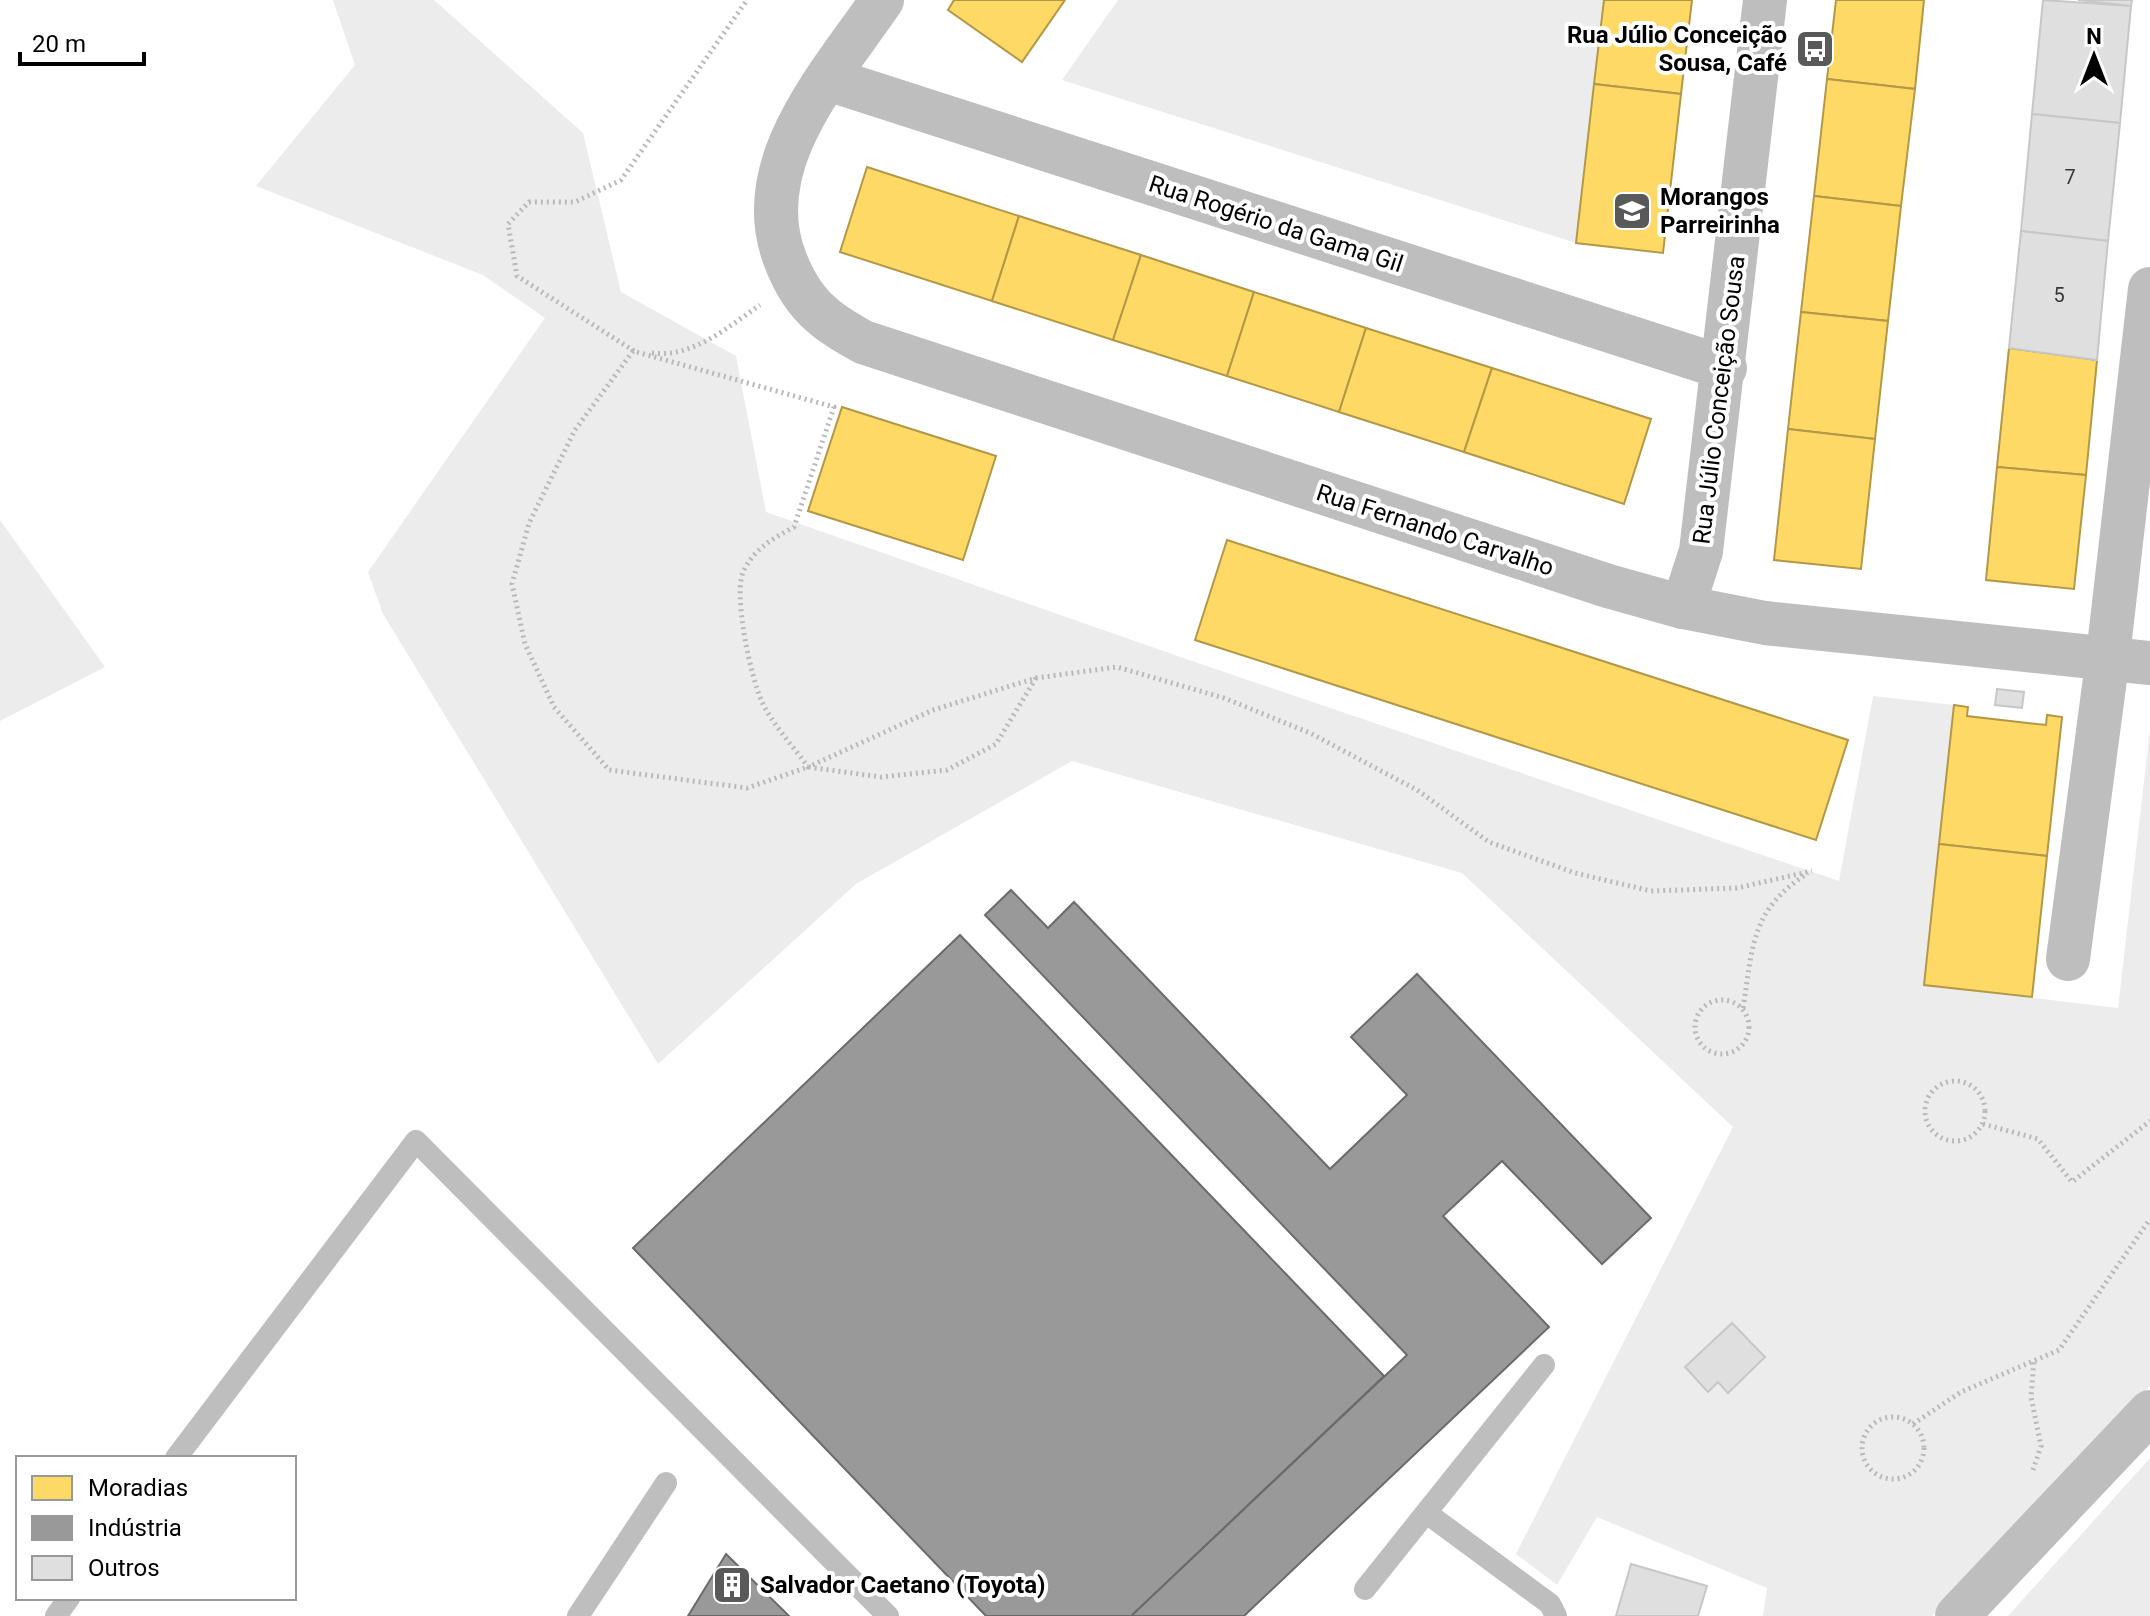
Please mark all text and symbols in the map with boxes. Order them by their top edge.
scale bar [20,16,144,66]
north arrow [2054,16,2134,96]
place label: Rua Júlio Conceição Sousa, Café [1567,21,1787,77]
text: N [2086,24,2102,49]
bus stop icon: Rua Júlio Conceição Sousa, Café [1794,28,1836,70]
text: 20 m [32,30,86,58]
house number: 7 [2064,165,2076,189]
street label: Rua Rogério da Gama Gil [1145,170,1407,278]
place label: Morangos Parreirinha [1660,183,1780,239]
school or university icon: Morangos Parreirinha [1611,190,1653,232]
street label: Rua Júlio Conceição Sousa [1687,254,1751,546]
house number: 5 [2053,283,2065,307]
street label: Rua Fernando Carvalho [1313,478,1557,582]
legend [16,1456,296,1600]
text: Moradias [88,1474,188,1502]
text: Indústria [88,1514,182,1542]
text: Outros [88,1554,160,1582]
building icon: Salvador Caetano (Toyota) [711,1564,753,1606]
place label: Salvador Caetano (Toyota) [760,1571,1046,1599]

